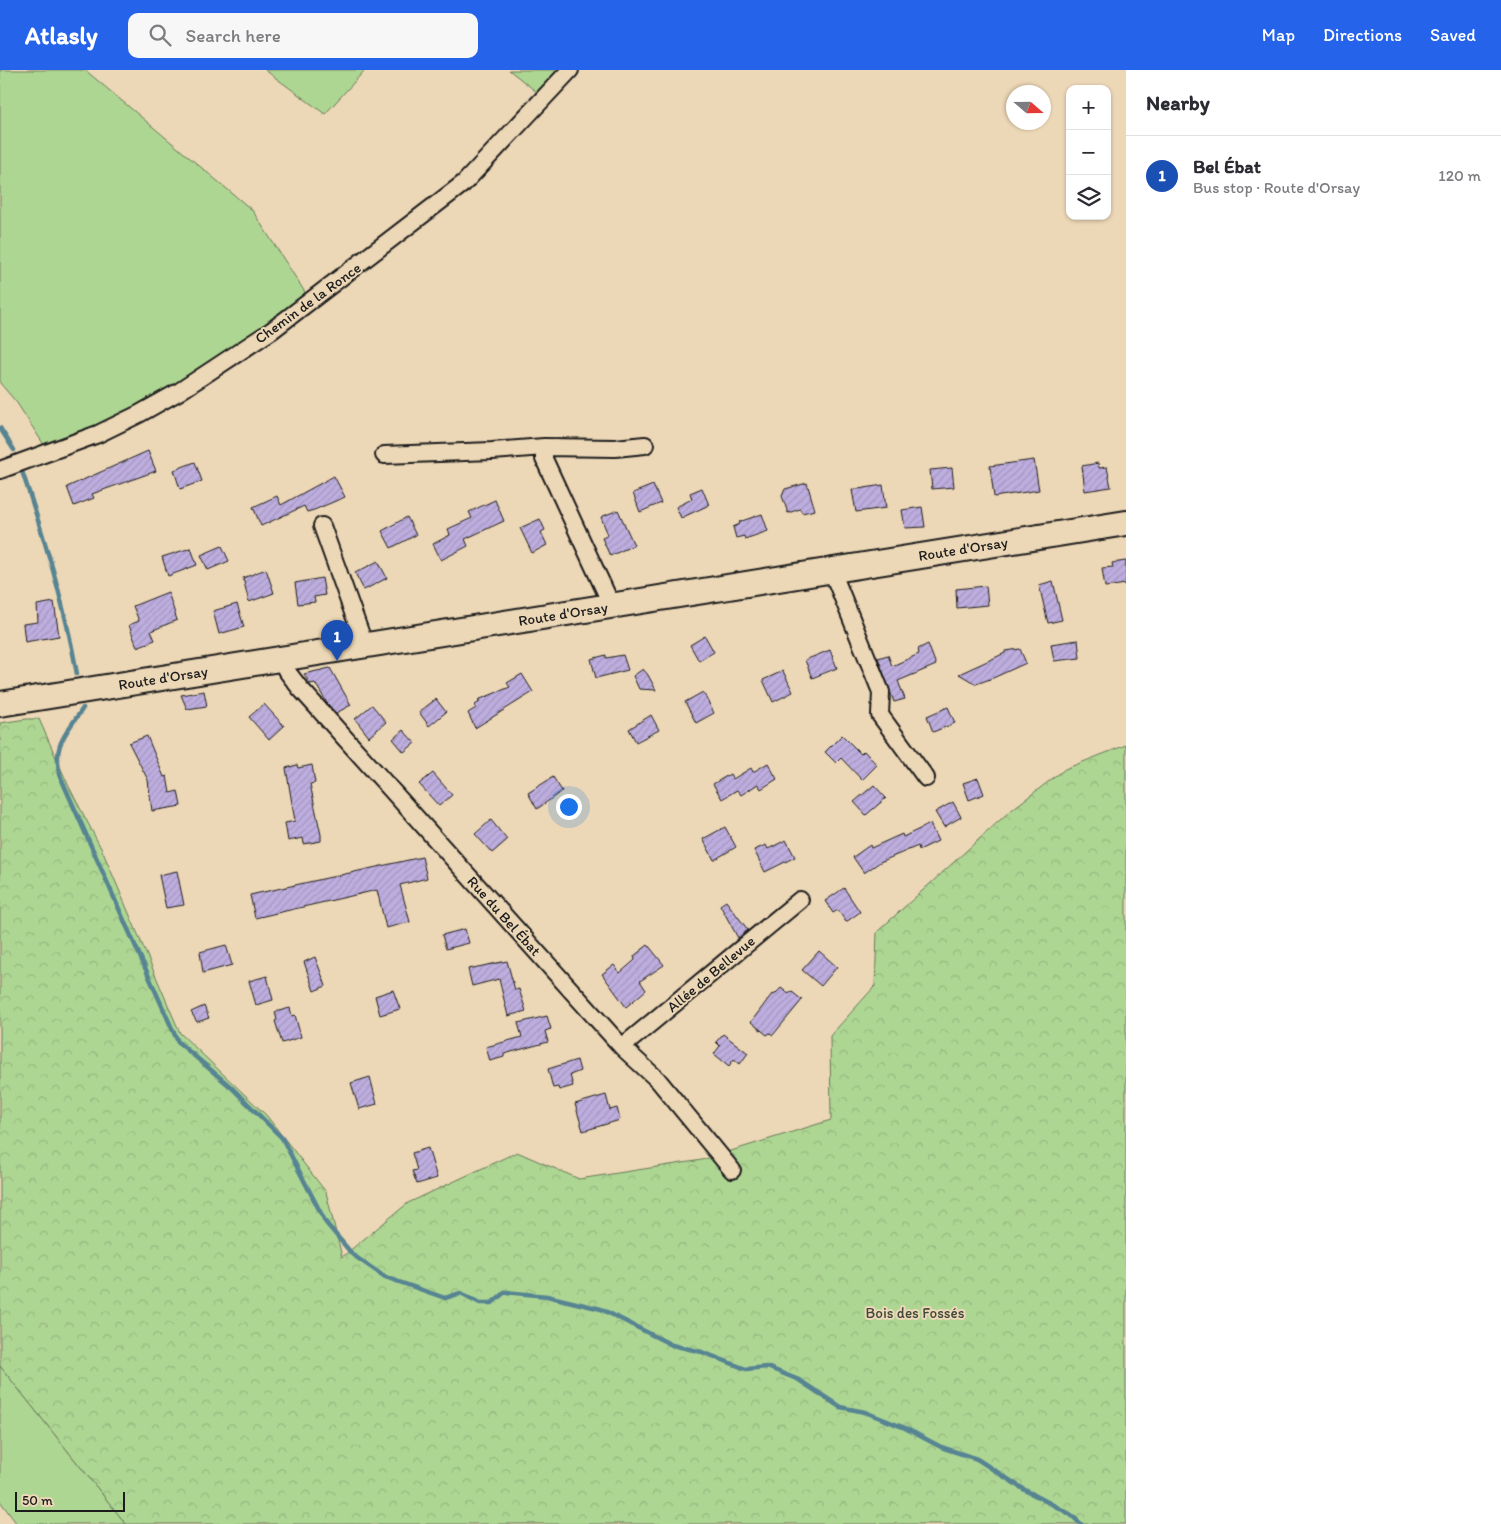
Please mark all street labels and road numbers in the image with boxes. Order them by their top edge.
street label: Chemin de la Ronce [252,259,364,347]
street label: Route d'Orsay [917,533,1009,565]
street label: Route d'Orsay [517,598,609,630]
street label: Route d'Orsay [117,662,209,694]
street label: Rue du Bel Ébat [463,872,545,960]
street label: Allée de Bellevue [663,932,759,1016]

